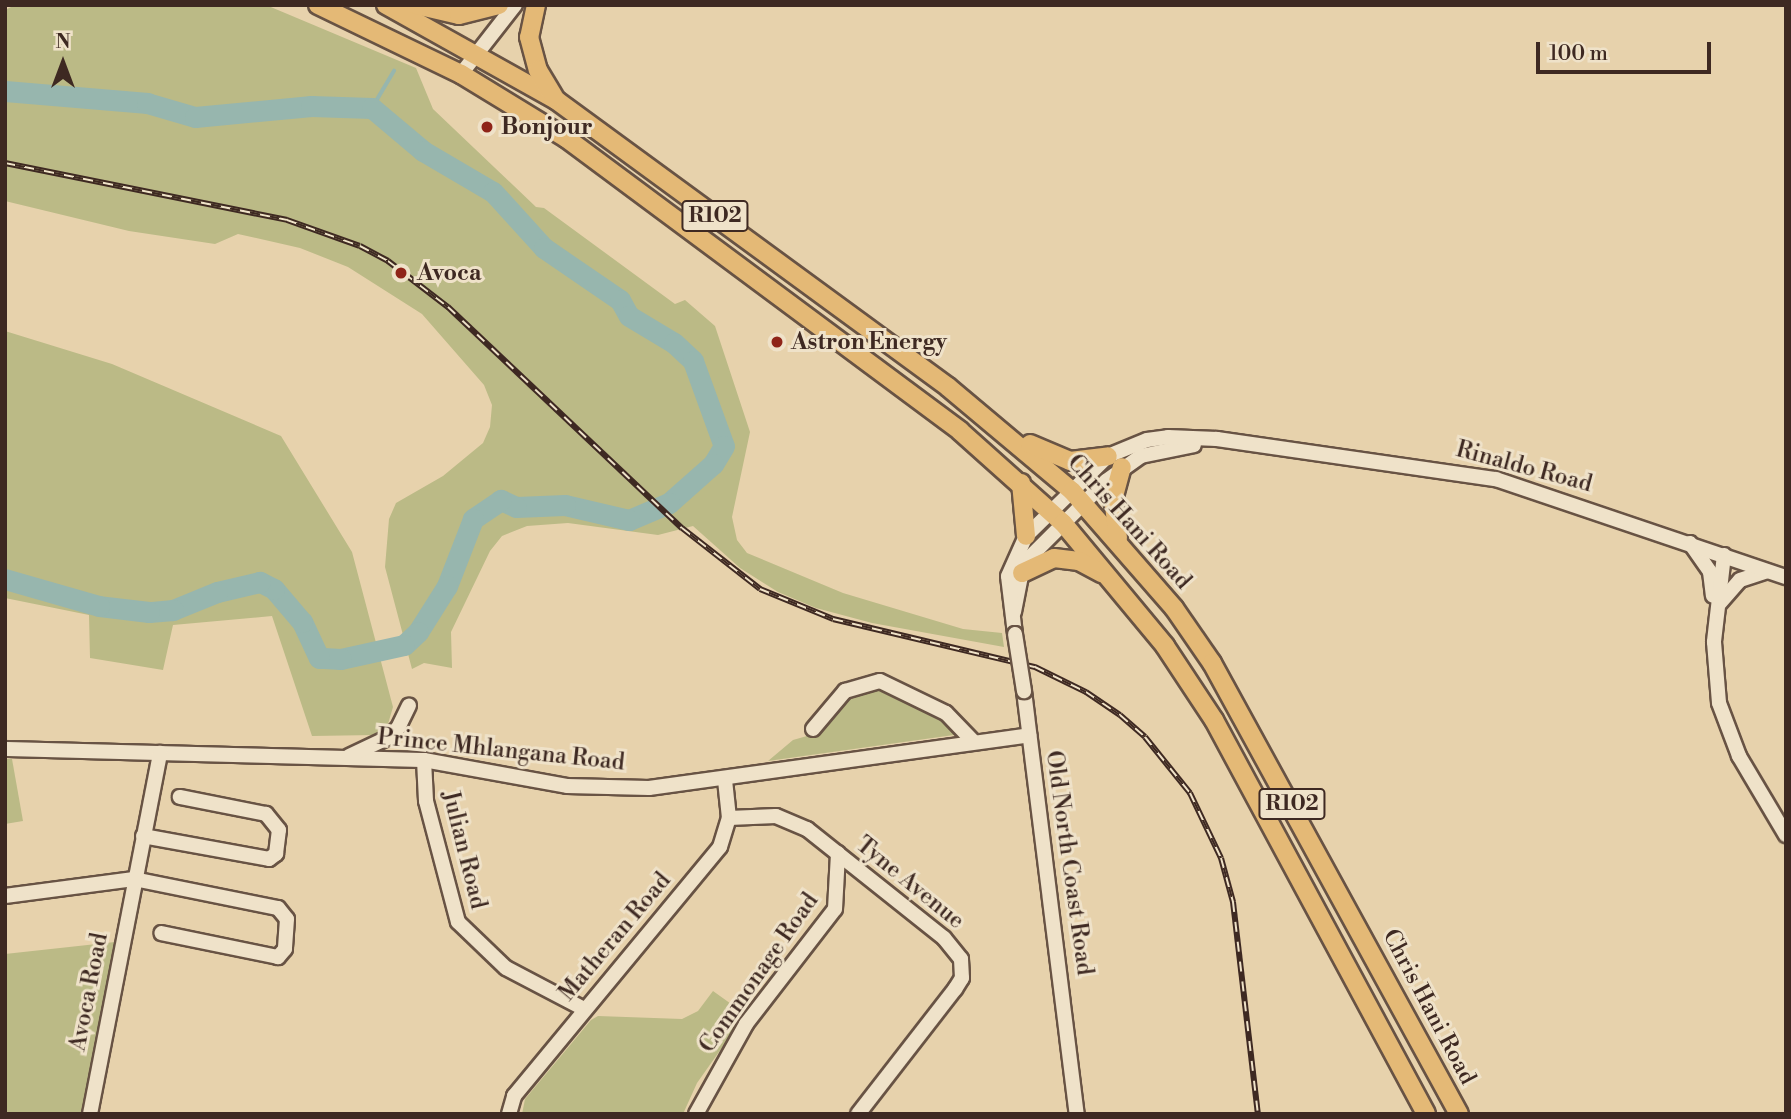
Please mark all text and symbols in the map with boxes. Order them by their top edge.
north arrow [28,28,98,98]
scale bar [1539,28,1714,72]
text: N [55,30,71,54]
text: 100 m [1549,41,1608,67]
place label: Bonjour [501,113,593,141]
marker: Bonjour [479,119,495,135]
road number: R102 [680,198,750,234]
place label: Avoca [417,259,481,287]
marker: Avoca [391,263,411,283]
place label: Astron Energy [791,328,947,356]
marker: Astron Energy [769,334,785,350]
street label: Rinaldo Road [1453,436,1595,498]
street label: Chris Hani Road [1061,449,1197,595]
street label: Prince Mhlangana Road [376,723,626,777]
street label: Old North Coast Road [1040,749,1098,977]
road number: R102 [1257,786,1327,822]
street label: Julian Road [436,788,492,912]
street label: Tyne Avenue [850,831,970,935]
street label: Matheran Road [553,867,677,1007]
street label: Commonage Road [694,888,824,1058]
street label: Chris Hani Road [1377,925,1481,1089]
street label: Avoca Road [64,931,114,1053]

